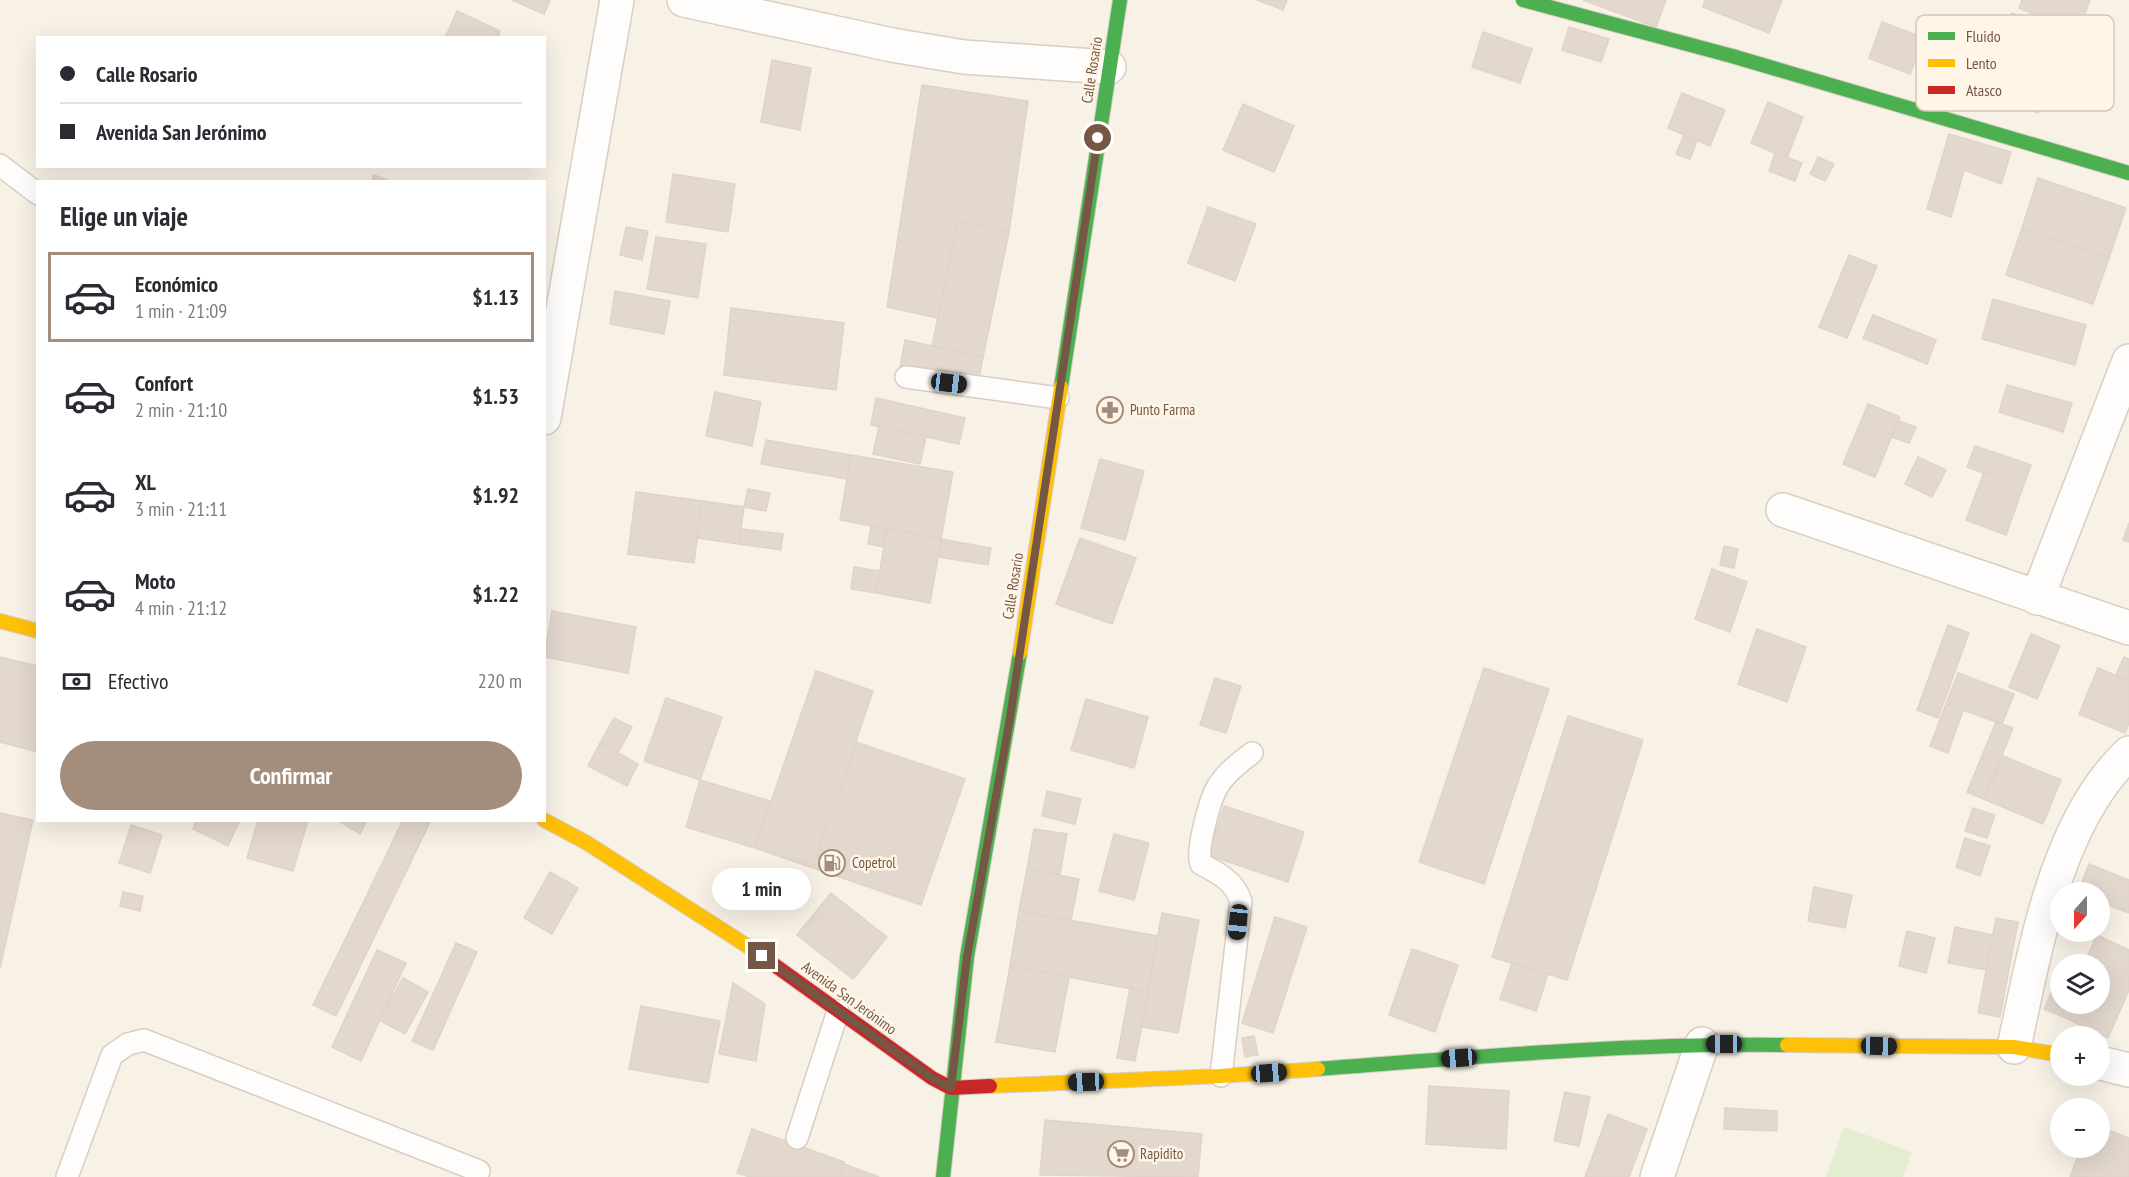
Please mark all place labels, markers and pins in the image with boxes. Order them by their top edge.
pharmacy icon: Punto Farma [1095,395,1125,425]
place label: Punto Farma [1130,400,1195,419]
fuel station icon: Copetrol [817,848,847,878]
place label: Copetrol [852,853,896,872]
supermarket icon: Rapidito [1106,1139,1136,1169]
place label: Rapidito [1140,1144,1183,1163]

